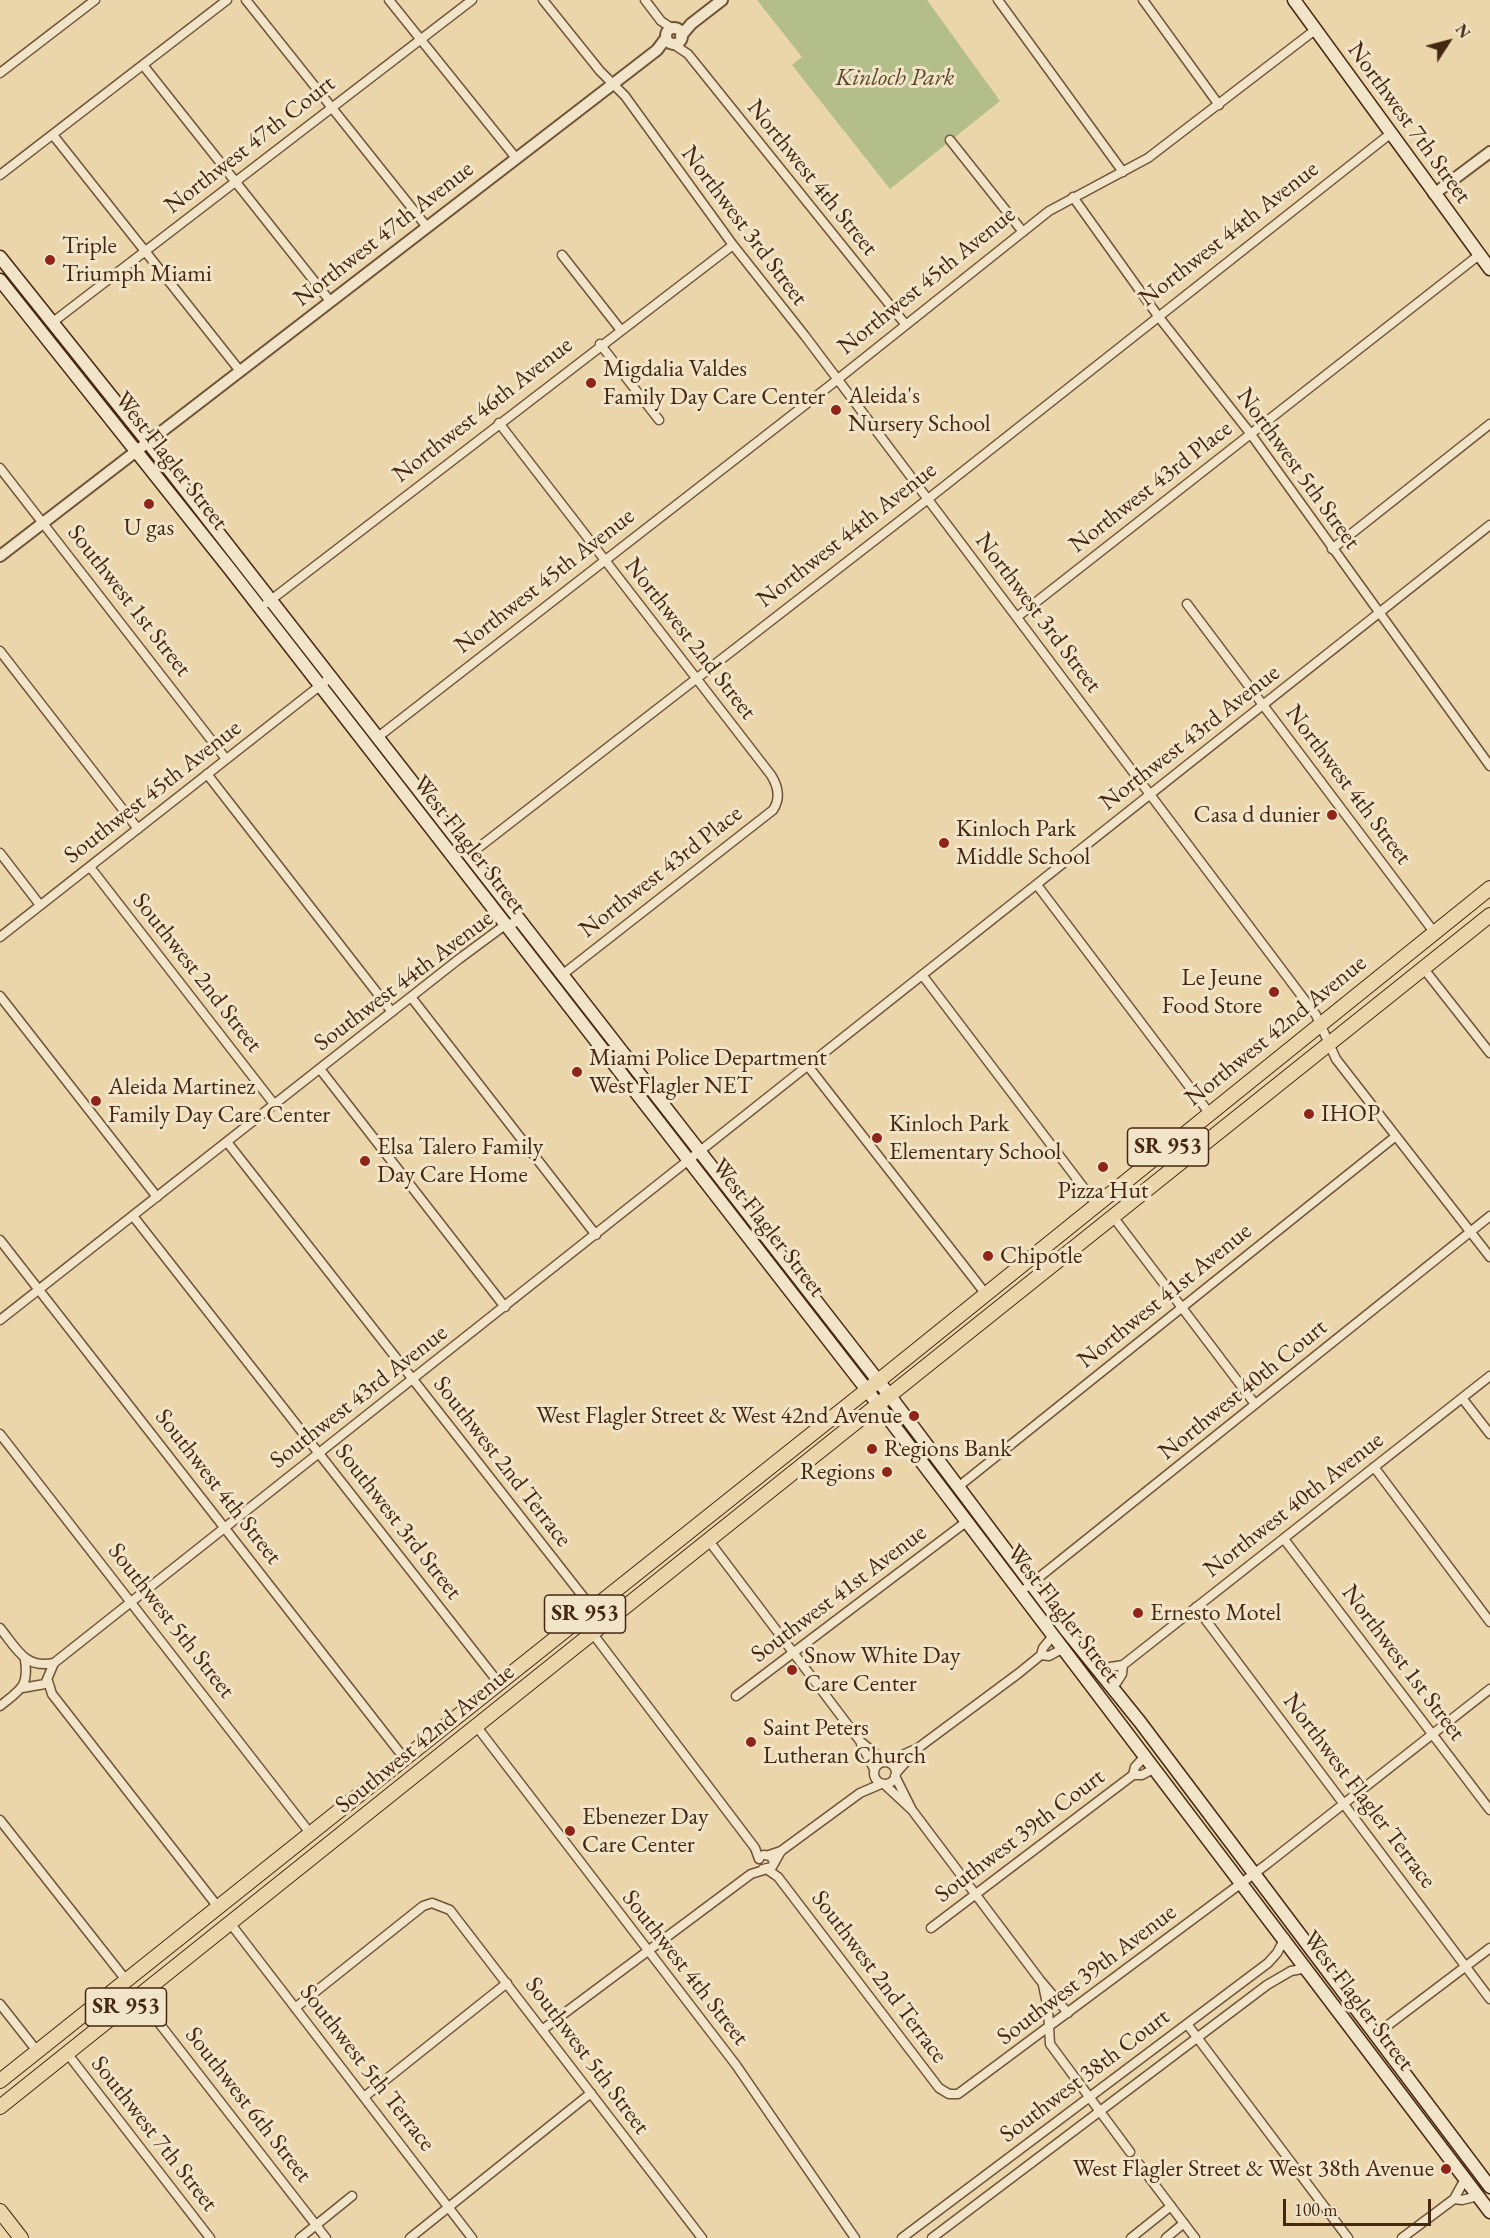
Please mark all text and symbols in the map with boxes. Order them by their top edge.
north arrow [1418,12,1478,72]
text: N [1451,20,1475,43]
street label: Northwest 7th Street [1341,37,1477,209]
park label: Kinloch Park [836,64,954,92]
street label: Northwest 47th Court [159,70,341,220]
street label: Northwest 4th Street [740,94,884,262]
street label: Northwest 3rd Street [675,140,813,312]
street label: Northwest 47th Avenue [288,155,480,313]
street label: Northwest 44th Avenue [1133,155,1325,313]
street label: Northwest 45th Avenue [832,201,1022,361]
place label: Triple Triumph Miami [62,232,212,288]
marker: Triple Triumph Miami [43,253,57,267]
street label: Northwest 46th Avenue [387,331,579,489]
place label: Migdalia Valdes Family Day Care Center [603,355,825,411]
marker: Migdalia Valdes Family Day Care Center [584,376,598,390]
place label: Aleida's Nursery School [848,382,991,438]
street label: Northwest 5th Street [1230,383,1366,555]
street label: West Flagler Street [108,386,234,536]
marker: Aleida's Nursery School [829,403,843,417]
street label: Northwest 43rd Place [1064,414,1238,560]
street label: Northwest 44th Avenue [751,456,943,614]
marker: U gas [142,497,156,511]
street label: Northwest 45th Avenue [449,502,641,660]
place label: U gas [124,514,174,542]
street label: Southwest 1st Street [61,519,197,683]
street label: Northwest 3rd Street [969,527,1107,699]
street label: Northwest 2nd Street [618,552,762,726]
street label: Northwest 43rd Avenue [1094,659,1286,817]
street label: Northwest 4th Street [1279,699,1417,871]
street label: Southwest 45th Avenue [59,714,247,870]
street label: West Flagler Street [406,770,532,920]
street label: Northwest 43rd Place [574,799,748,945]
place label: Casa d dunier [1194,801,1320,829]
marker: Casa d dunier [1325,808,1339,822]
place label: Kinloch Park Middle School [956,815,1090,871]
marker: Kinloch Park Middle School [937,836,951,850]
street label: Southwest 2nd Street [126,888,268,1058]
street label: Southwest 44th Avenue [309,904,499,1058]
street label: Northwest 42nd Avenue [1179,949,1373,1113]
place label: Le Jeune Food Store [1162,964,1262,1020]
marker: Le Jeune Food Store [1267,985,1281,999]
place label: Miami Police Department West Flagler NET [589,1044,827,1100]
marker: Miami Police Department West Flagler NET [570,1065,584,1079]
place label: Aleida Martinez Family Day Care Center [108,1073,330,1129]
marker: Aleida Martinez Family Day Care Center [89,1094,103,1108]
place label: IHOP [1321,1100,1380,1128]
marker: IHOP [1302,1107,1316,1121]
place label: Kinloch Park Elementary School [889,1110,1061,1166]
road number: SR 953 [1128,1128,1208,1166]
marker: Kinloch Park Elementary School [870,1131,884,1145]
place label: Elsa Talero Family Day Care Home [377,1133,543,1189]
street label: West Flagler Street [705,1153,831,1303]
marker: Elsa Talero Family Day Care Home [358,1154,372,1168]
marker: Pizza Hut [1096,1160,1110,1174]
place label: Pizza Hut [1057,1177,1149,1205]
street label: Northwest 41st Avenue [1072,1217,1258,1375]
place label: Chipotle [1000,1242,1082,1270]
marker: Chipotle [981,1249,995,1263]
street label: Northwest 40th Court [1153,1313,1333,1467]
street label: Southwest 43rd Avenue [265,1319,453,1475]
street label: Southwest 2nd Terrace [426,1371,578,1553]
place label: West Flagler Street & West 42nd Avenue [536,1402,902,1430]
street label: Southwest 4th Street [148,1404,288,1570]
marker: West Flagler Street & West 42nd Avenue [907,1409,921,1423]
street label: Northwest 40th Avenue [1198,1426,1390,1584]
place label: Regions Bank [884,1435,1011,1463]
street label: Southwest 3rd Street [328,1438,468,1606]
marker: Regions Bank [865,1442,879,1456]
place label: Regions [800,1458,875,1486]
marker: Regions [880,1465,894,1479]
street label: Southwest 41st Avenue [746,1519,932,1669]
street label: Southwest 5th Street [101,1538,241,1704]
street label: West Flagler Street [1000,1539,1126,1689]
street label: Northwest 1st Street [1335,1579,1471,1747]
road number: SR 953 [544,1595,626,1633]
place label: Ernesto Motel [1150,1599,1281,1627]
marker: Ernesto Motel [1131,1606,1145,1620]
place label: Snow White Day Care Center [804,1642,960,1698]
street label: Southwest 42nd Avenue [330,1658,520,1820]
marker: Snow White Day Care Center [785,1663,799,1677]
street label: Northwest Flagler Terrace [1276,1688,1442,1894]
place label: Saint Peters Lutheran Church [763,1714,926,1770]
marker: Saint Peters Lutheran Church [744,1735,758,1749]
street label: Southwest 39th Court [929,1763,1111,1909]
place label: Ebenezer Day Care Center [582,1803,708,1859]
marker: Ebenezer Day Care Center [563,1824,577,1838]
street label: Southwest 4th Street [615,1885,755,2051]
street label: Southwest 2nd Terrace [805,1885,953,2069]
street label: Southwest 39th Avenue [992,1898,1182,2052]
street label: West Flagler Street [1296,1925,1420,2077]
street label: Southwest 5th Street [519,1972,655,2140]
street label: Southwest 5th Terrace [293,1979,441,2157]
road number: SR 953 [86,1988,166,2026]
street label: Southwest 38th Court [994,2003,1176,2149]
street label: Southwest 6th Street [178,2022,318,2188]
street label: Southwest 7th Street [84,2051,224,2217]
place label: West Flagler Street & West 38th Avenue [1073,2155,1434,2183]
marker: West Flagler Street & West 38th Avenue [1439,2162,1453,2176]
scale bar [1286,2187,1434,2225]
text: 100 m [1294,2198,1338,2221]

